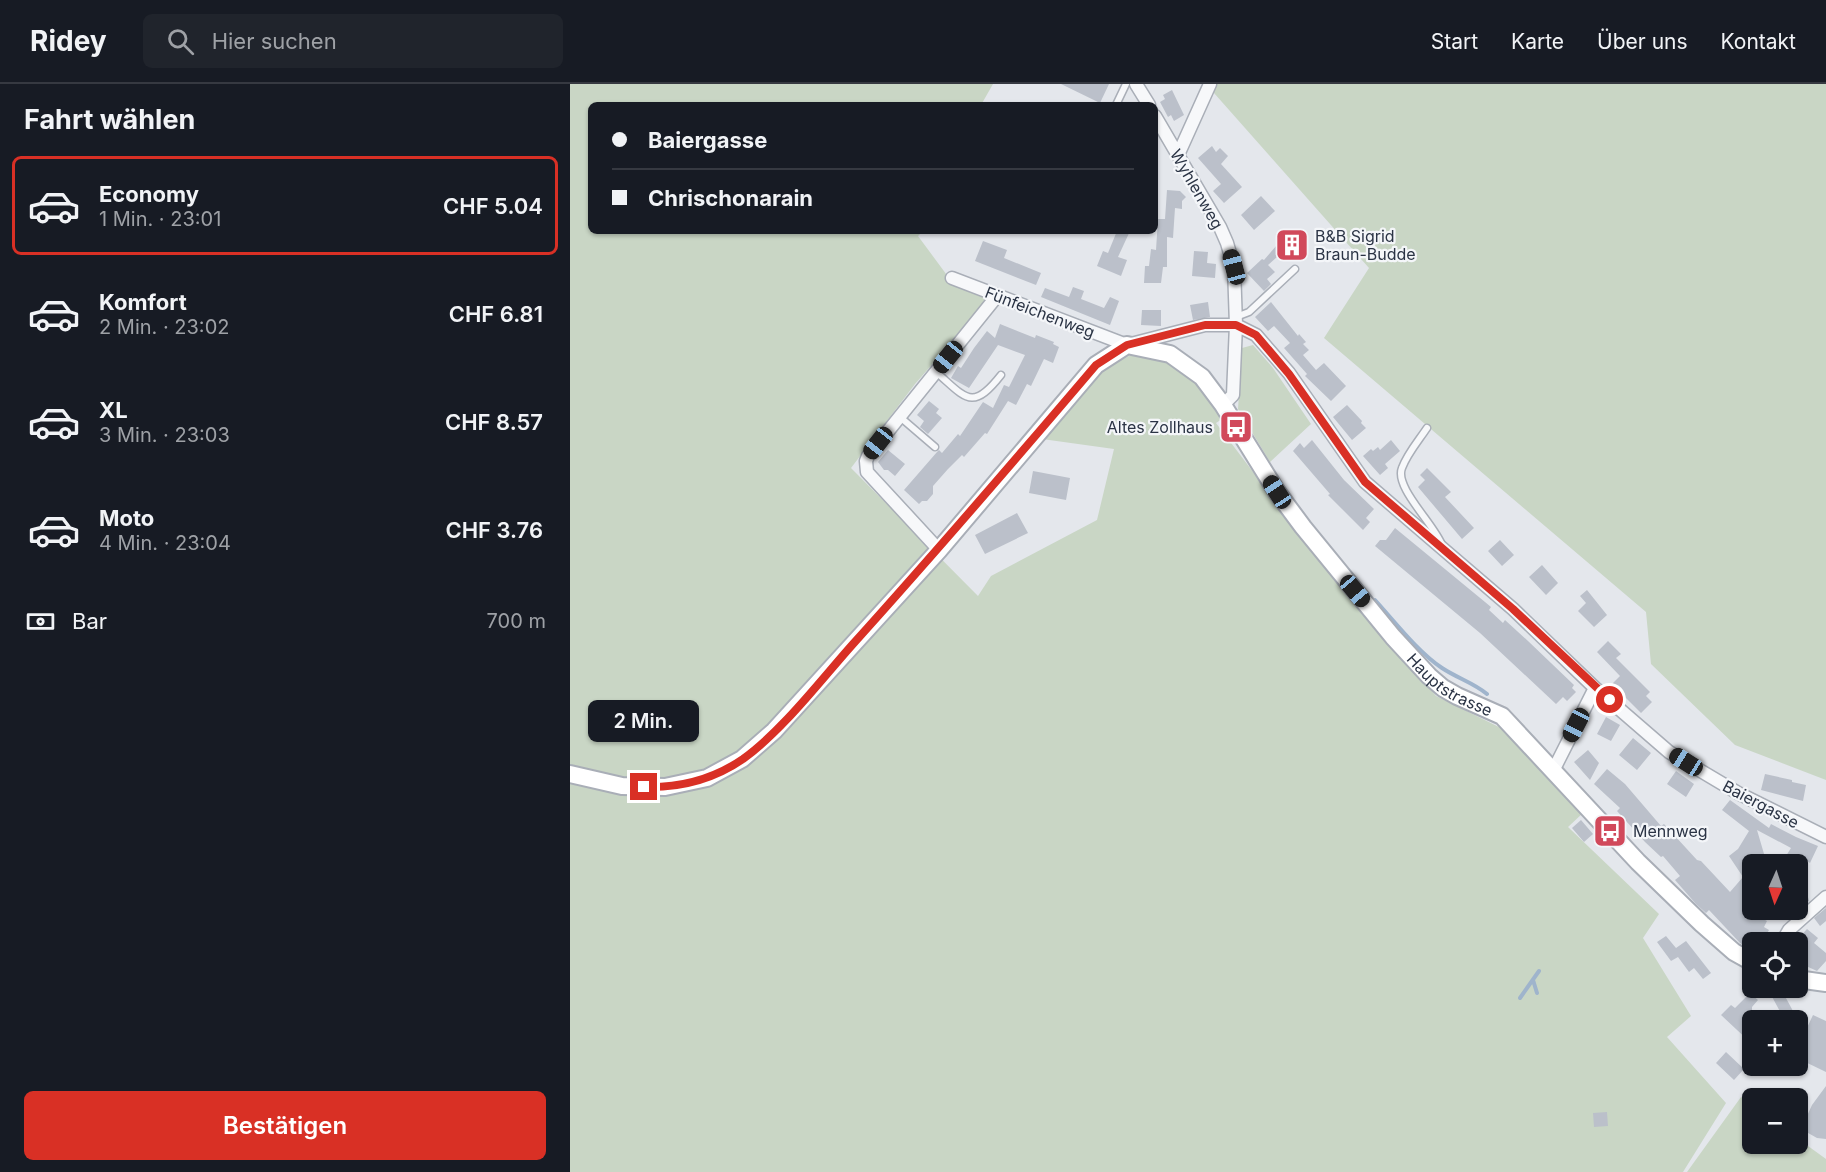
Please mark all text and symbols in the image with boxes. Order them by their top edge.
search box [143,14,563,68]
text: Ridey [30,24,107,58]
icon: search [164,25,197,58]
text: Hier suchen [212,28,337,54]
text: Start [1431,29,1478,54]
text: Karte [1511,29,1564,54]
text: Über uns [1597,29,1688,54]
text: Kontakt [1721,29,1796,54]
text: Fahrt wählen [24,103,195,136]
text: Baiergasse [648,127,767,153]
street label: Wyhlenweg [1166,146,1228,232]
icon: car [27,179,81,233]
text: Economy [99,181,199,207]
text: Chrischonarain [648,185,813,211]
text: CHF 5.04 [443,193,543,219]
text: 1 Min. · 23:01 [99,207,221,231]
place label: B&B Sigrid Braun-Budde [1315,226,1416,264]
building icon: B&B Sigrid Braun-Budde [1274,227,1310,263]
car [1221,247,1247,287]
street label: Fünfeichenweg [982,282,1098,342]
icon: car [27,287,81,341]
text: Komfort [99,289,187,315]
text: CHF 6.81 [449,301,543,327]
text: 2 Min. · 23:02 [99,315,229,339]
car [930,337,966,377]
icon: car [27,395,81,449]
text: XL [99,397,128,423]
text: CHF 8.57 [445,409,543,435]
bus stop icon: Altes Zollhaus [1218,409,1254,445]
place label: Altes Zollhaus [1107,417,1213,437]
text: 3 Min. · 23:03 [99,423,230,447]
car [860,423,896,463]
car [1260,472,1294,512]
icon: car [27,503,81,557]
text: Moto [99,505,154,531]
text: CHF 3.76 [445,517,543,543]
text: 4 Min. · 23:04 [99,531,231,555]
car [1337,571,1373,611]
icon: cash [24,605,57,638]
text: Bar [72,608,107,634]
text: 700 m [487,609,546,633]
street label: Hauptstrasse [1403,649,1496,721]
route start [1596,686,1623,713]
callout: 2 Min. [589,700,700,742]
car [1560,705,1592,745]
text: 2 Min. [614,709,673,733]
car [1666,745,1706,779]
route end [630,773,657,800]
street label: Baiergasse [1719,776,1803,832]
bus stop icon: Mennweg [1592,813,1628,849]
place label: Mennweg [1633,821,1708,841]
north arrow [1742,854,1808,920]
map controls [1742,854,1808,1154]
button: locate [1742,932,1808,998]
button: + [1742,1010,1808,1076]
button: − [1742,1088,1808,1154]
button: Bestätigen [24,1091,546,1160]

